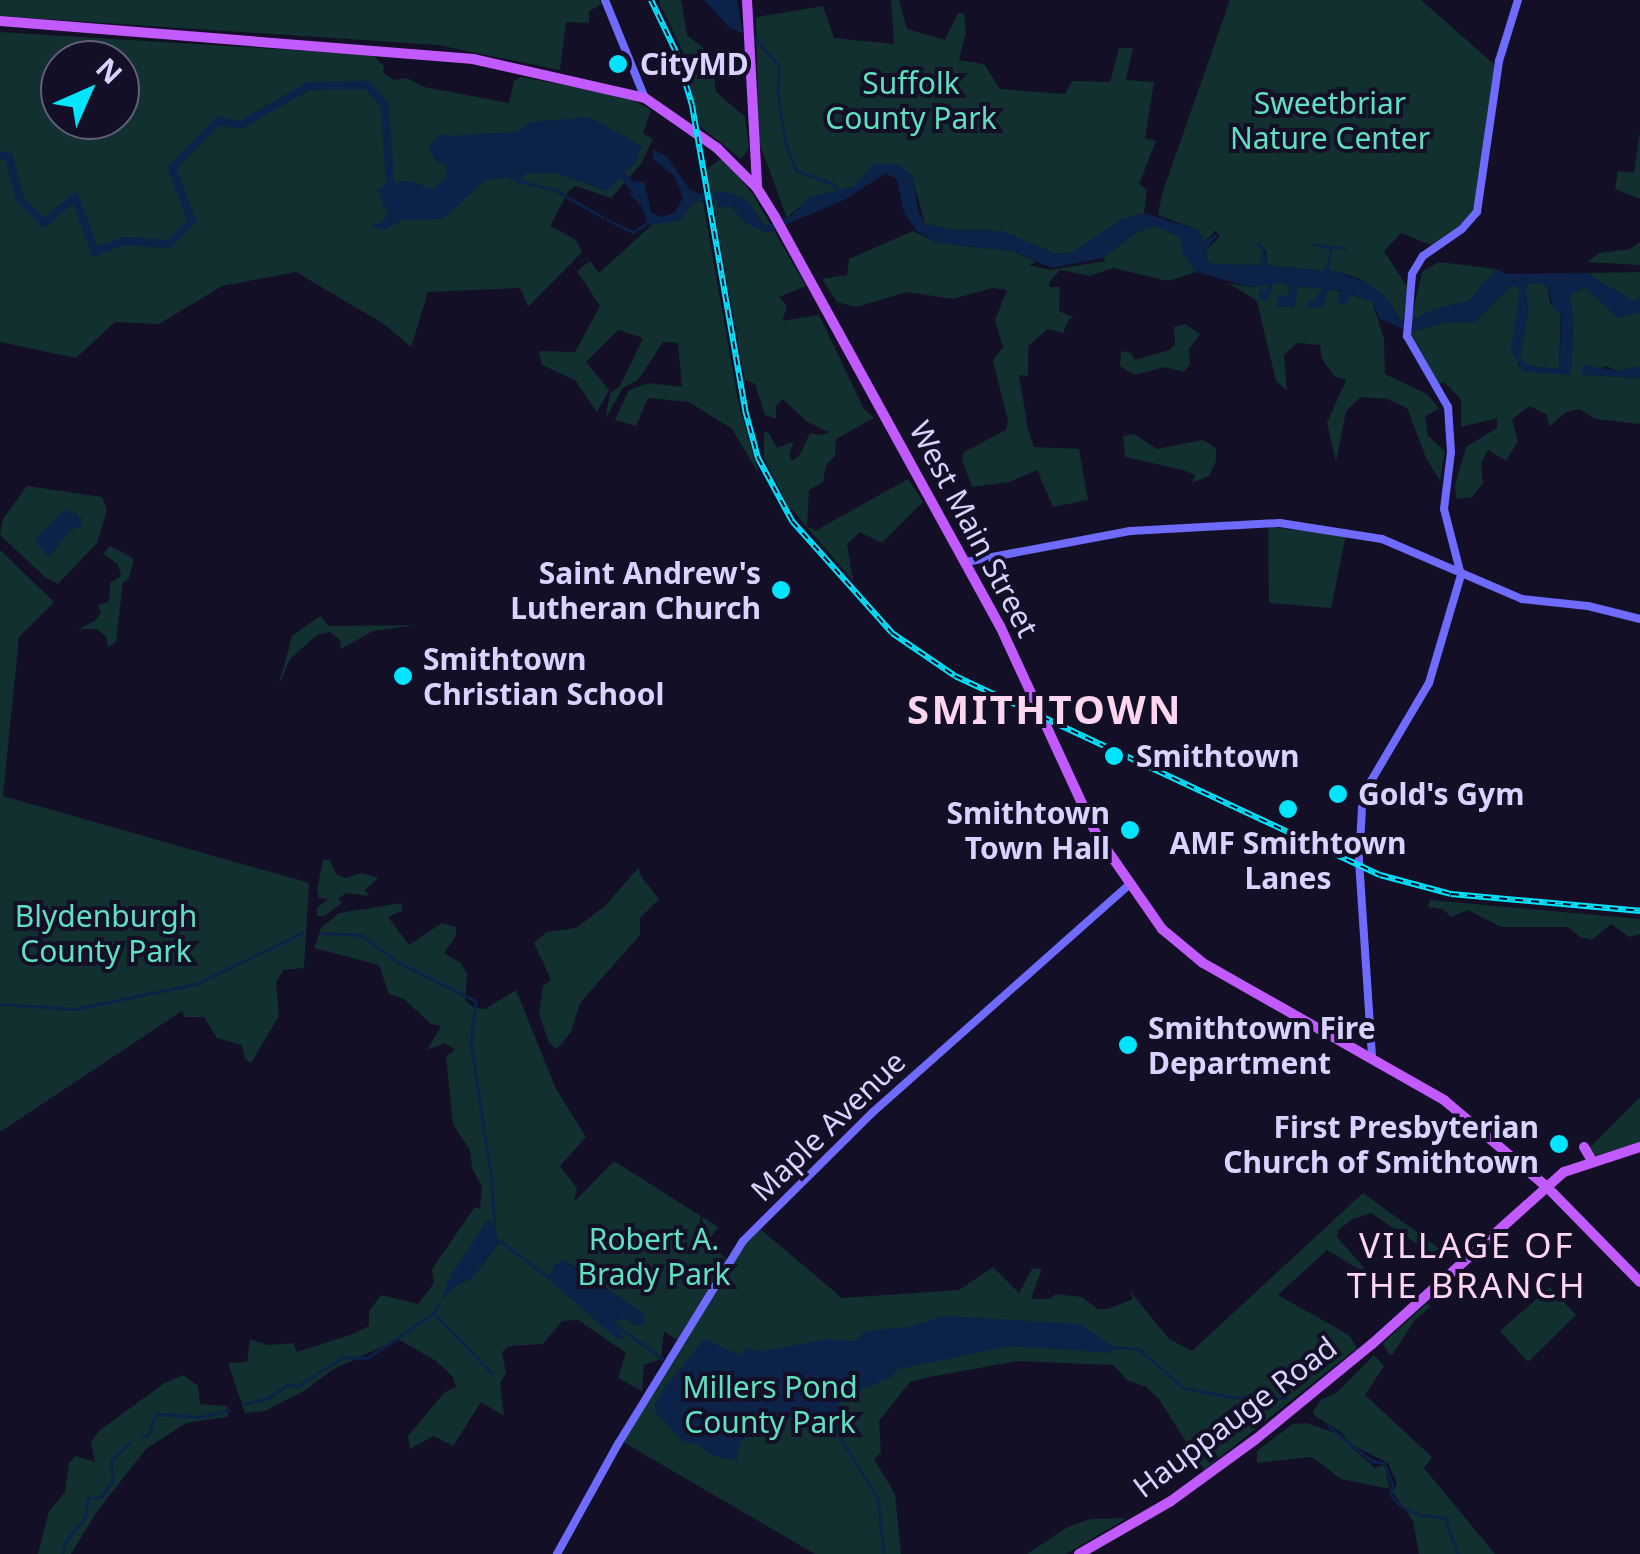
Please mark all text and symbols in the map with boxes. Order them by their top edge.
north arrow [40,40,140,140]
place label: CityMD [640,46,749,82]
text: N [88,49,131,92]
marker: CityMD [605,51,631,77]
park label: Suffolk County Park [825,65,997,136]
park label: Sweetbriar Nature Center [1230,85,1430,156]
street label: West Main Street [902,415,1046,643]
place label: Saint Andrew's Lutheran Church [510,555,761,626]
marker: Saint Andrew's Lutheran Church [770,579,792,601]
place label: Smithtown Christian School [423,641,664,712]
marker: Smithtown Christian School [392,665,414,687]
district label: SMITHTOWN [907,685,1183,733]
place label: Smithtown [1136,738,1300,774]
marker: Smithtown [1101,743,1127,769]
place label: Gold's Gym [1358,776,1524,812]
marker: Gold's Gym [1327,783,1349,805]
place label: Smithtown Town Hall [946,795,1110,866]
marker: AMF Smithtown Lanes [1277,798,1299,820]
marker: Smithtown Town Hall [1119,819,1141,841]
place label: AMF Smithtown Lanes [1170,825,1406,896]
park label: Blydenburgh County Park [15,898,197,968]
place label: Smithtown Fire Department [1148,1010,1376,1080]
marker: Smithtown Fire Department [1117,1034,1139,1056]
street label: Maple Avenue [743,1043,913,1209]
place label: First Presbyterian Church of Smithtown [1223,1109,1539,1180]
marker: First Presbyterian Church of Smithtown [1548,1133,1570,1155]
park label: Robert A. Brady Park [577,1221,731,1292]
district label: VILLAGE OF THE BRANCH [1347,1224,1587,1306]
street label: Hauppauge Road [1126,1329,1344,1505]
park label: Millers Pond County Park [682,1369,858,1440]

